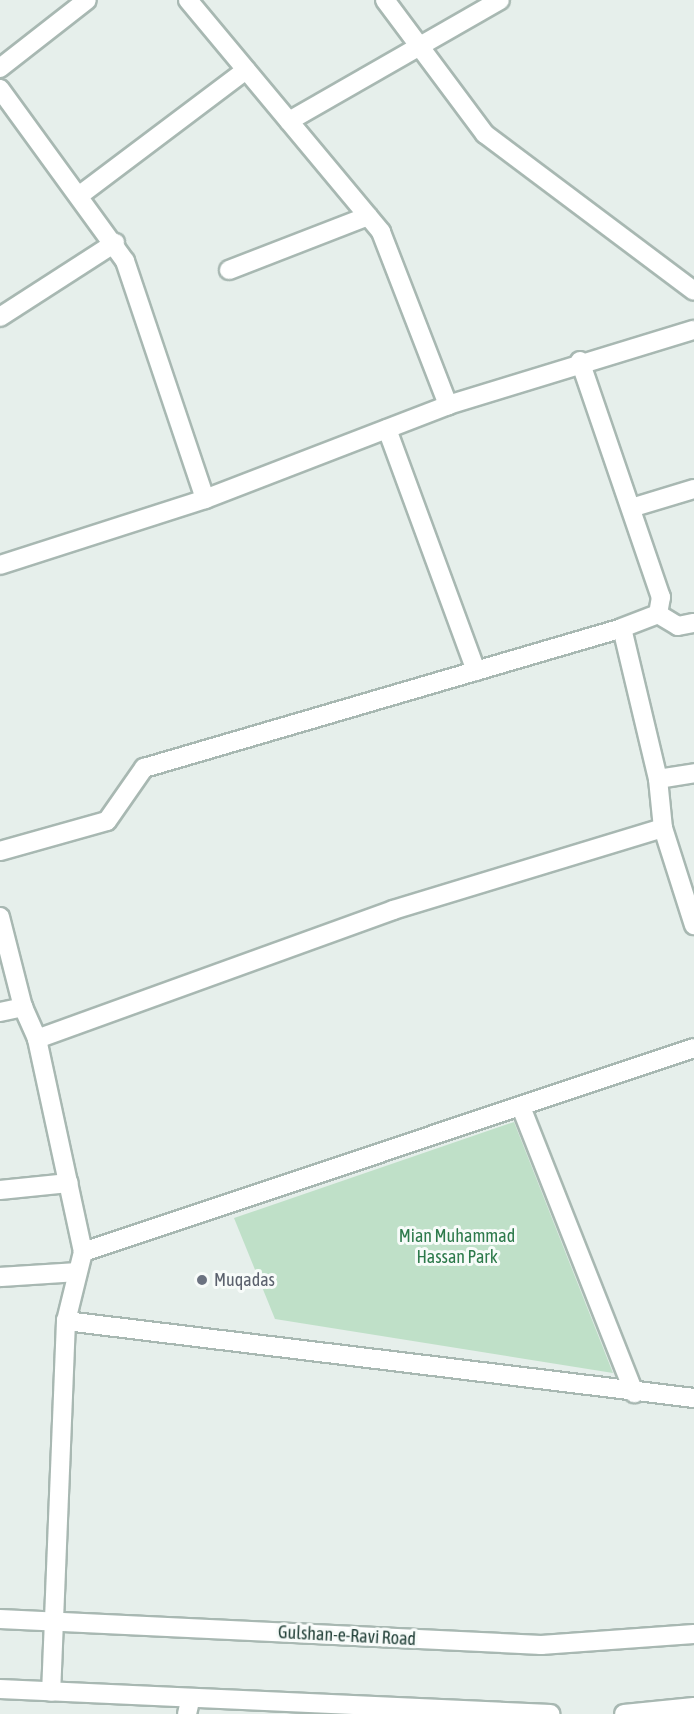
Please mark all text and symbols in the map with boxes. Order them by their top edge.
park label: Mian Muhammad Hassan Park [399,1226,515,1268]
place label: Muqadas [214,1269,275,1291]
marker: Muqadas [195,1273,209,1287]
street label: Gulshan-e-Ravi Road [277,1622,417,1650]

